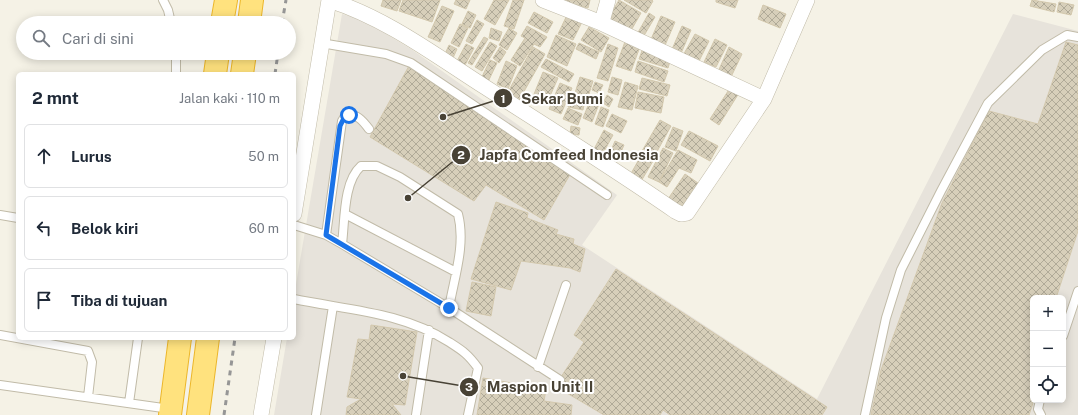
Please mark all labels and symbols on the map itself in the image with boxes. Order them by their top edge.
callout: Sekar Bumi [493,85,611,112]
text: Sekar Bumi [521,90,603,107]
text: 1 [500,92,506,106]
route start [340,106,358,124]
callout: Japfa Comfeed Indonesia [451,141,666,168]
text: Japfa Comfeed Indonesia [479,146,659,163]
text: 2 [457,148,465,162]
route end [440,299,458,317]
callout: Maspion Unit II [459,373,602,400]
text: Maspion Unit II [487,378,593,395]
text: 3 [465,380,473,394]

